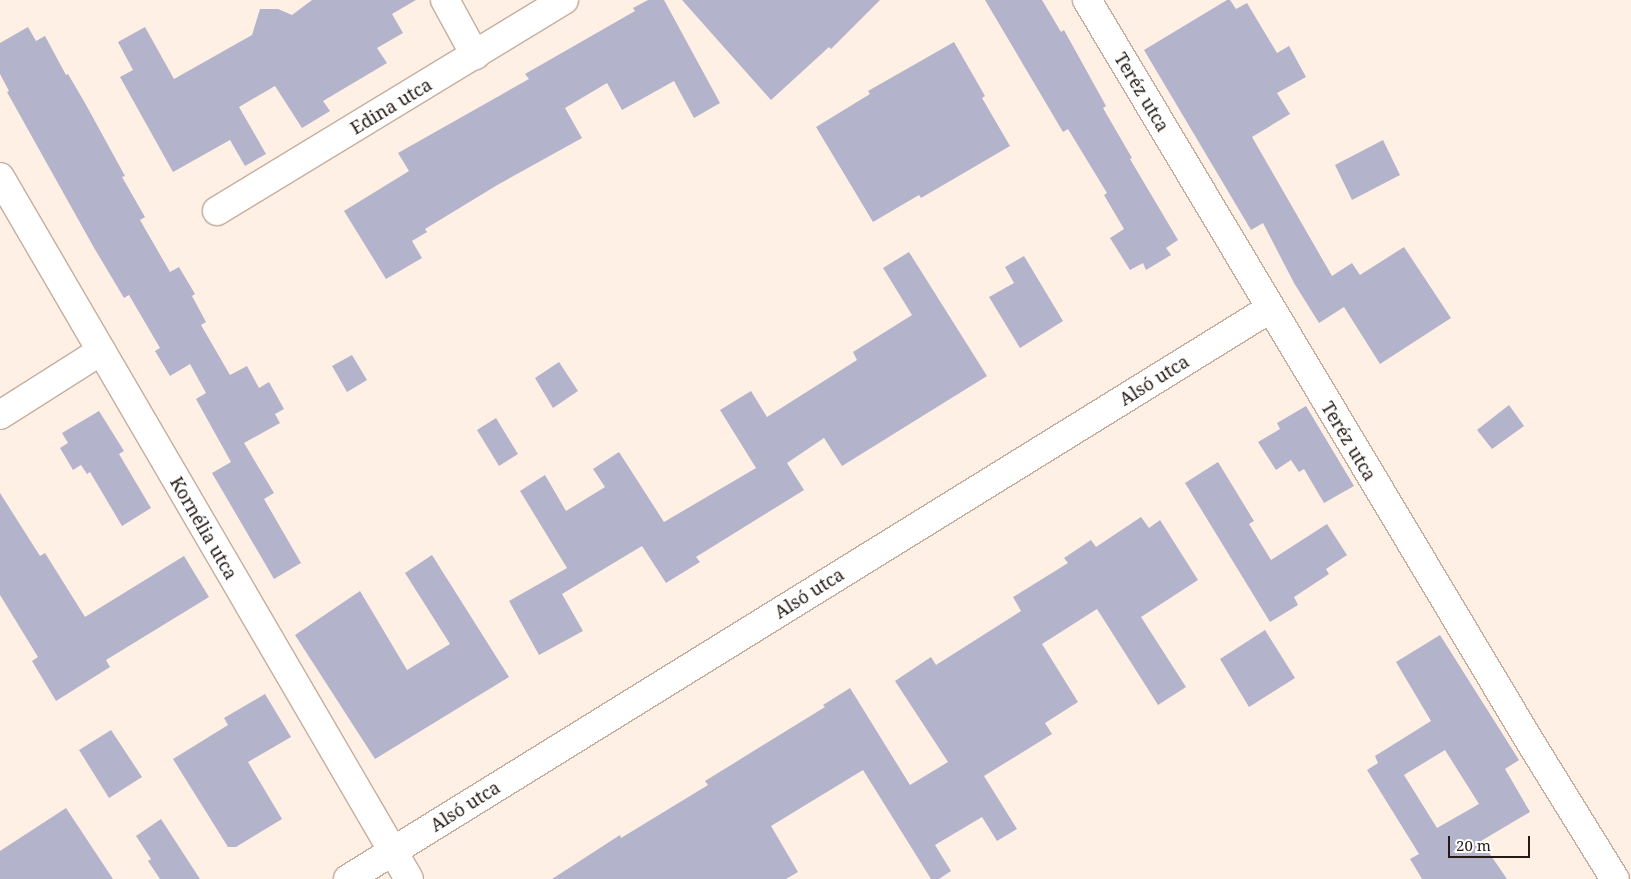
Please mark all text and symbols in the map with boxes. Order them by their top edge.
street label: Teréz utca [1110,49,1174,135]
street label: Edina utca [346,73,436,139]
street label: Alsó utca [1115,350,1193,410]
street label: Teréz utca [1317,398,1381,484]
street label: Kornélia utca [166,473,242,583]
street label: Alsó utca [770,563,848,623]
street label: Alsó utca [426,776,504,836]
scale bar [1451,826,1534,858]
text: 20 m [1456,835,1491,855]

